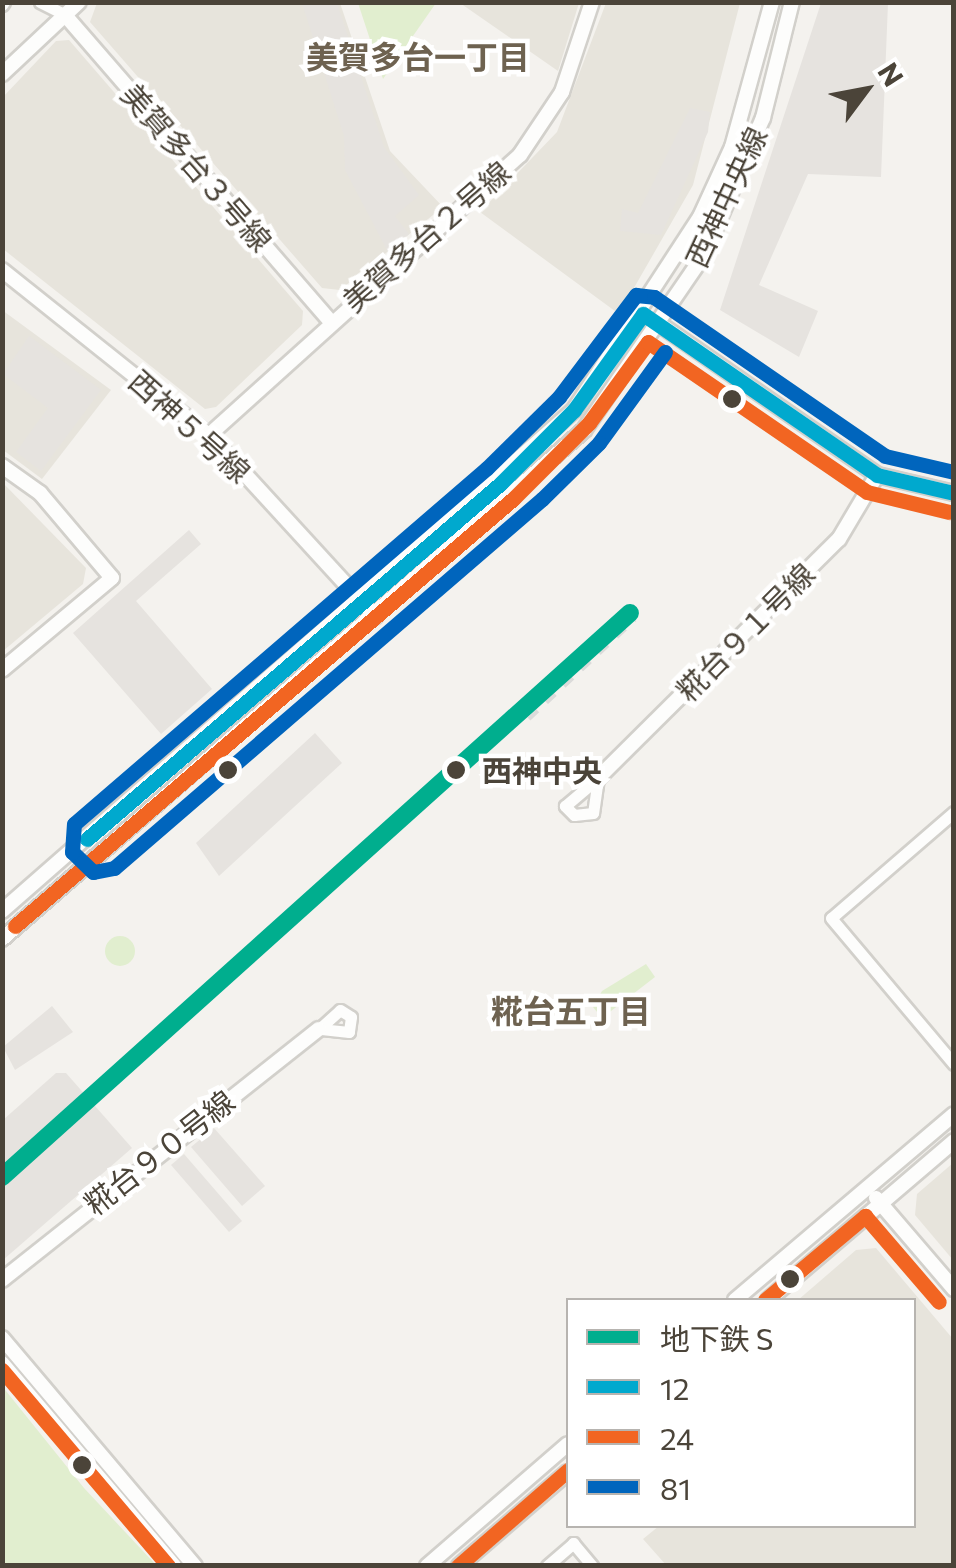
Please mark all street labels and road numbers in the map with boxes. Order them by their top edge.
street label: 美賀多台３号線 [115,76,279,258]
street label: 西神中央線 [678,121,774,273]
street label: 美賀多台２号線 [335,154,517,318]
street label: 西神５号線 [122,362,258,490]
street label: 糀台９１号線 [669,556,821,708]
street label: 糀台９０号線 [77,1082,241,1222]

